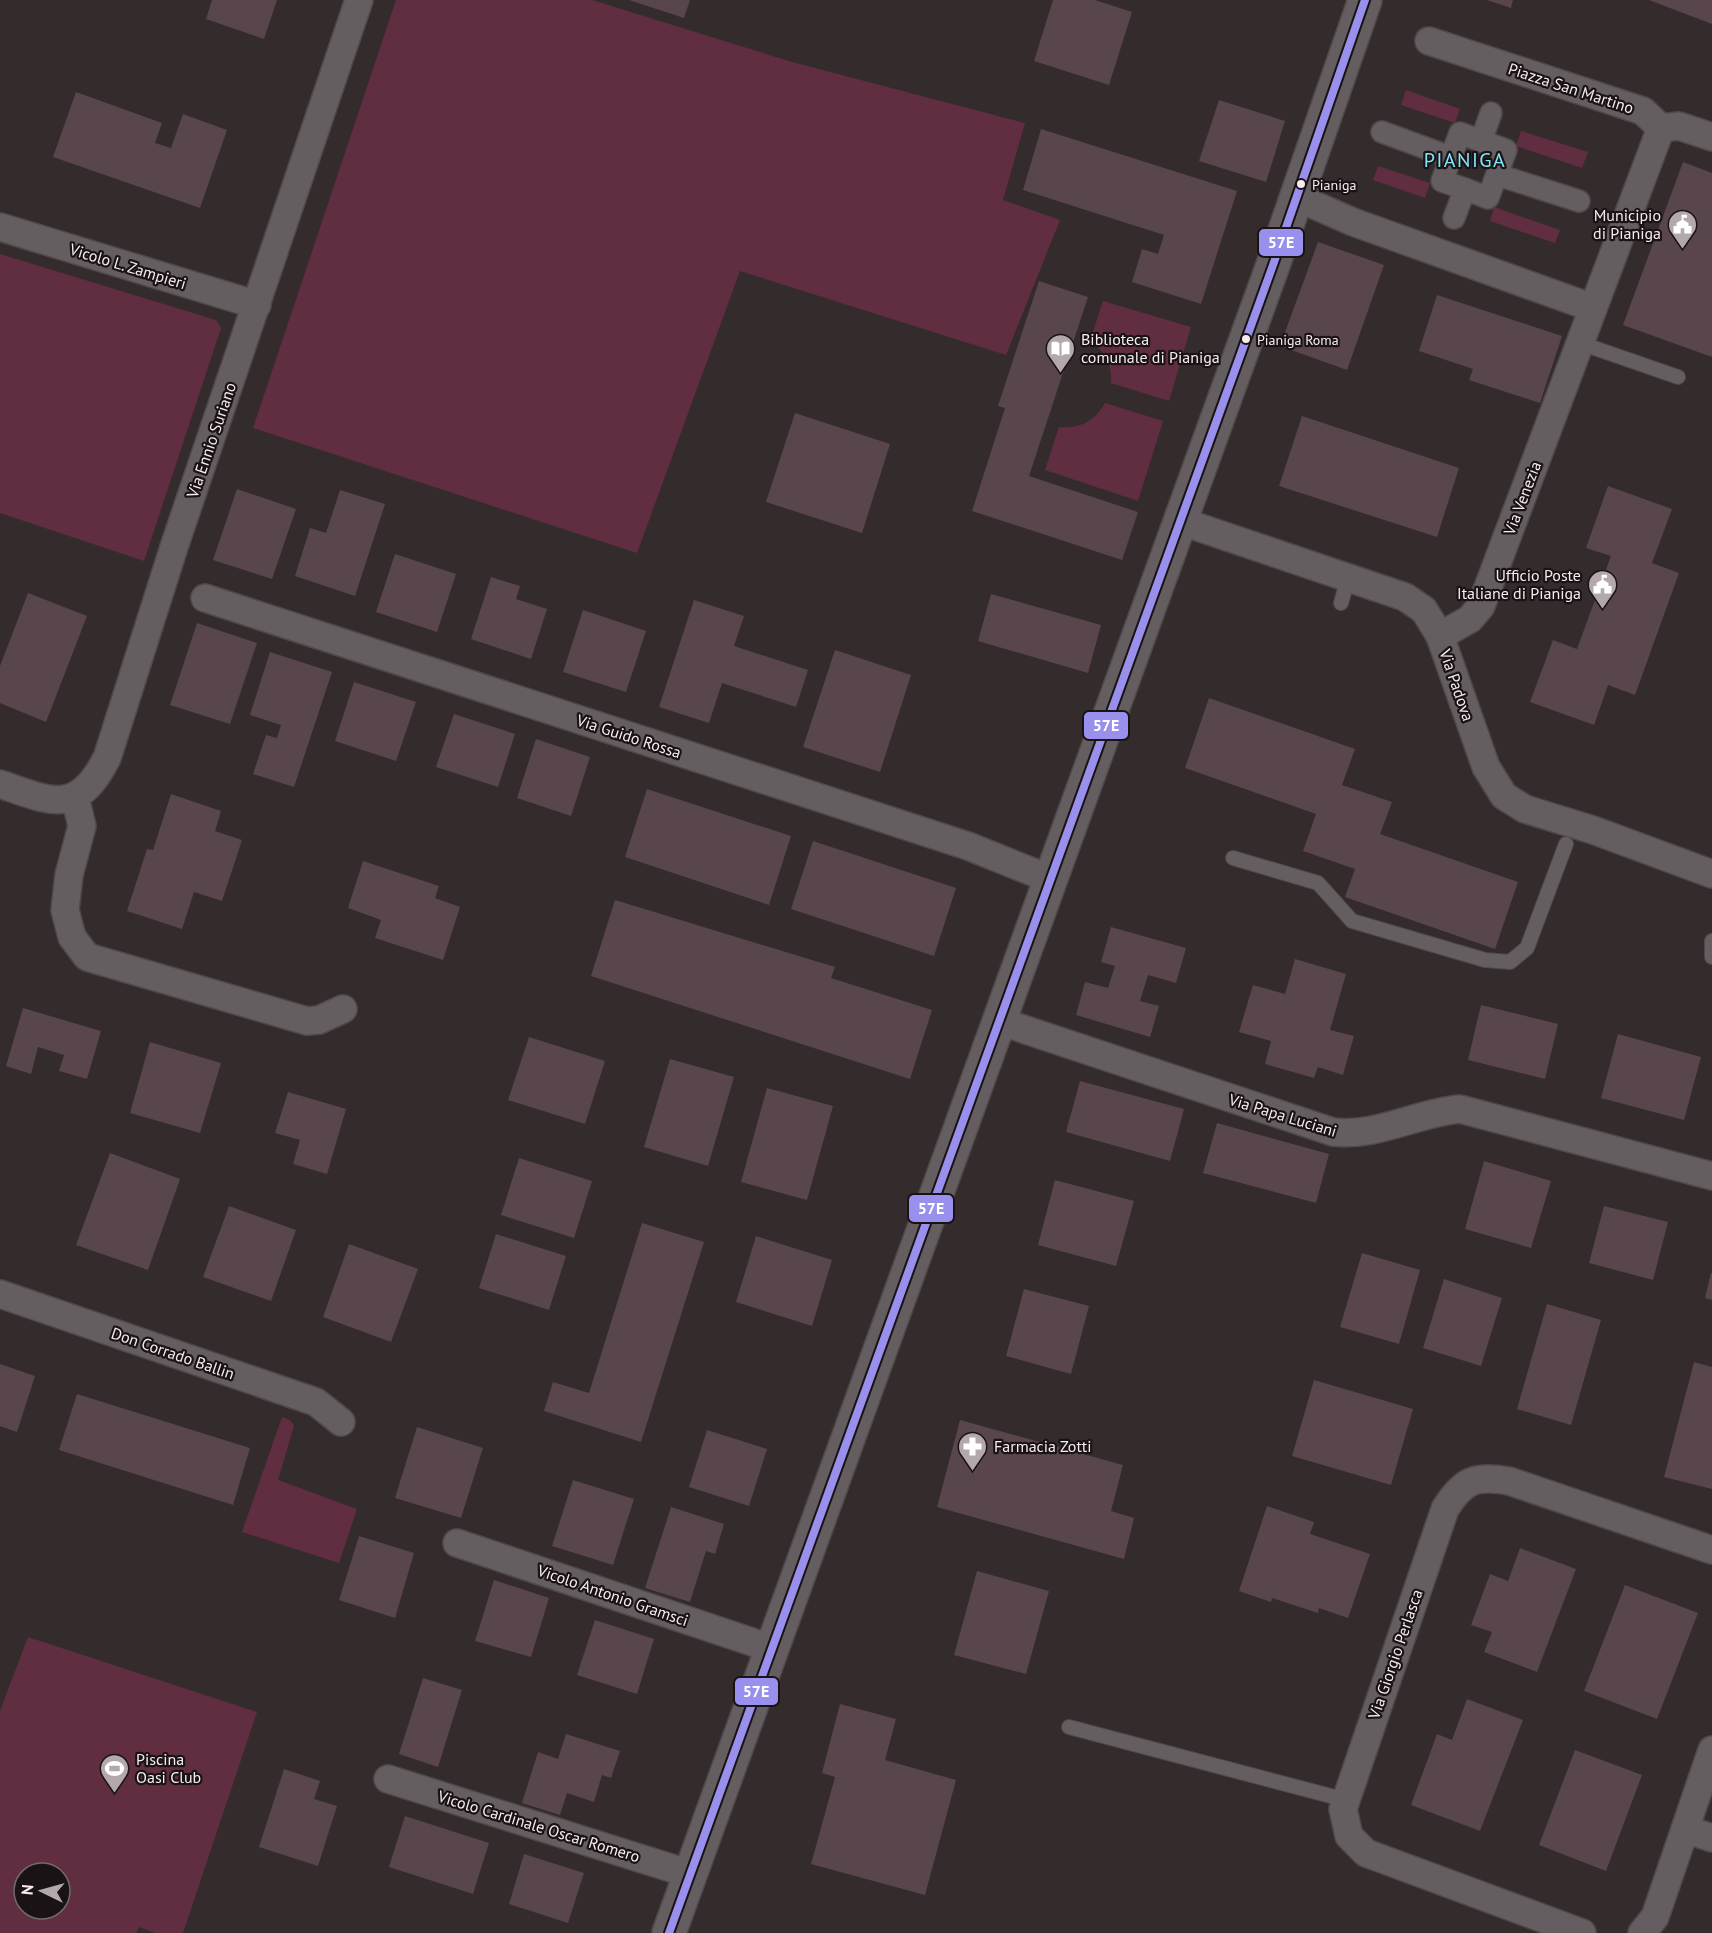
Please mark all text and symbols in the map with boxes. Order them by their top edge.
street label: Piazza San Martino [1506,58,1636,118]
district label: PIANIGA [1424,147,1506,173]
place label: Pianiga [1312,176,1356,194]
marker: Pianiga [1295,178,1307,190]
place label: Municipio di Pianiga [1593,205,1661,243]
public building icon: Municipio di Pianiga [1666,208,1698,250]
line badge: 57E [1258,228,1304,257]
text: 57E [1268,232,1294,252]
street label: Vicolo L. Zampieri [66,238,189,293]
place label: Biblioteca comunale di Pianiga [1081,329,1220,367]
place label: Pianiga Roma [1257,331,1339,349]
library icon: Biblioteca comunale di Pianiga [1044,332,1076,374]
marker: Pianiga Roma [1240,333,1252,345]
street label: Via Ennio Suriano [182,380,240,501]
street label: Via Venezia [1498,458,1545,539]
place label: Ufficio Poste Italiane di Pianiga [1457,565,1581,603]
public building icon: Ufficio Poste Italiane di Pianiga [1586,568,1618,610]
street label: Via Padova [1435,646,1479,723]
street label: Via Guido Rossa [573,709,684,762]
line badge: 57E [1083,711,1129,740]
text: 57E [1093,715,1119,735]
street label: Via Papa Luciani [1226,1089,1339,1141]
line badge: 57E [908,1194,954,1223]
text: 57E [918,1198,944,1218]
street label: Don Corrado Ballin [109,1323,237,1383]
pharmacy icon: Farmacia Zotti [957,1430,989,1472]
place label: Farmacia Zotti [994,1436,1092,1456]
street label: Vicolo Antonio Gramsci [534,1559,691,1630]
street label: Via Giorgio Perlasca [1363,1587,1427,1722]
line badge: 57E [734,1677,779,1706]
text: 57E [743,1681,769,1701]
place label: Piscina Oasi Club [136,1749,201,1787]
sports icon: Piscina Oasi Club [99,1752,131,1794]
street label: Vicolo Cardinale Oscar Romero [435,1785,642,1866]
north arrow [12,1861,72,1921]
text: N [17,1884,37,1896]

